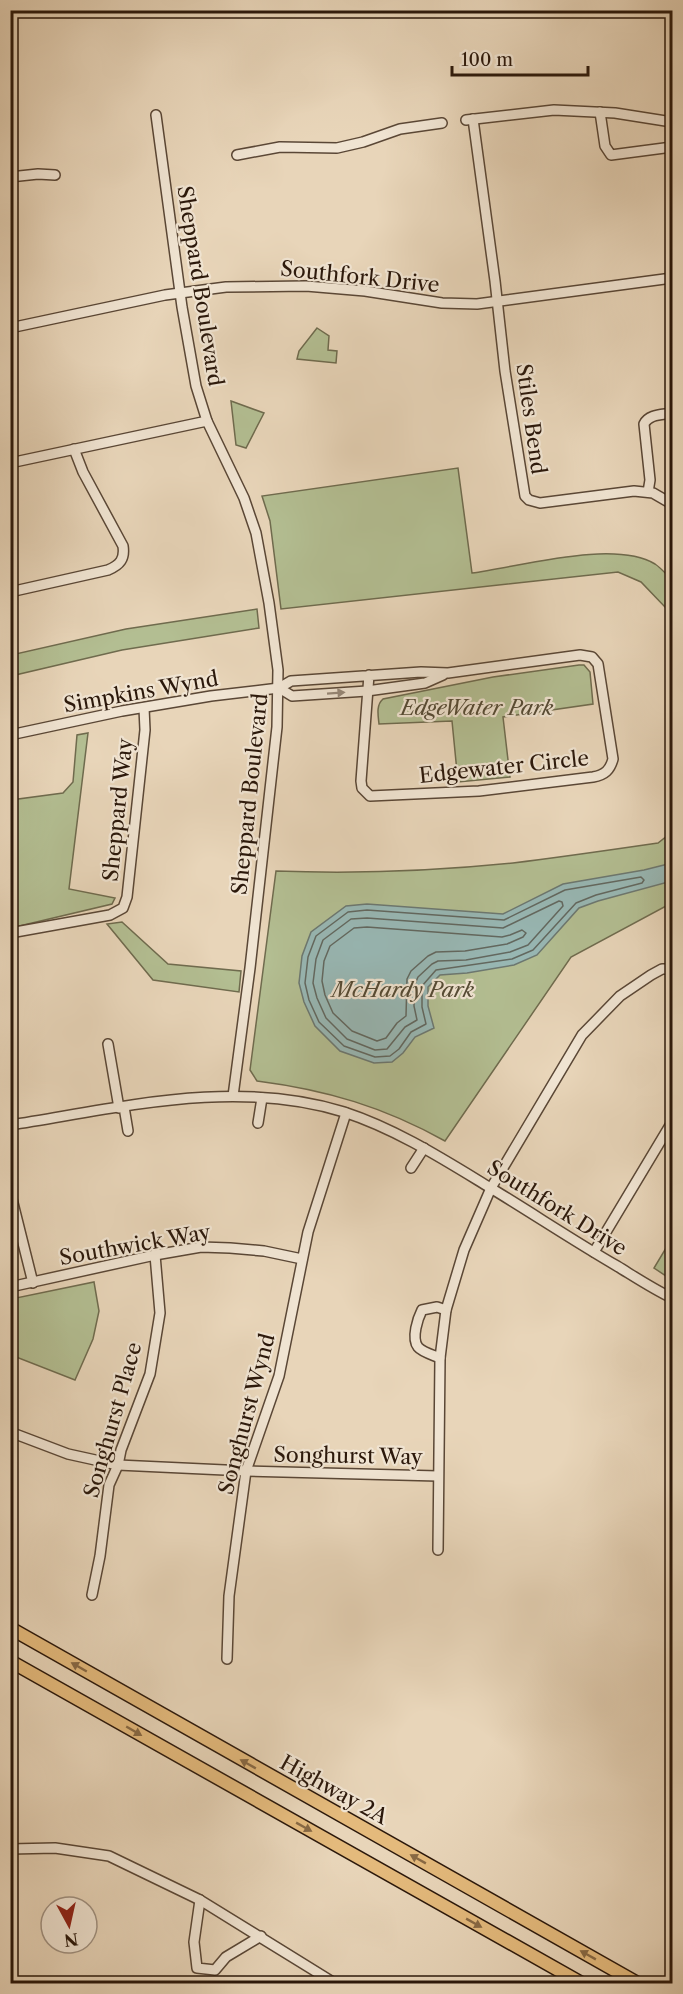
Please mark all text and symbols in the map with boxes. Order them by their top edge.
scale bar [452,39,588,77]
text: 100 m [461,49,513,71]
street label: Sheppard Boulevard [172,184,229,388]
street label: Southfork Drive [279,256,441,297]
street label: Stiles Bend [511,362,552,476]
street label: Simpkins Wynd [62,666,220,717]
one-way arrow [326,688,345,698]
street label: Sheppard Boulevard [226,692,273,896]
park label: EdgeWater Park [399,695,554,720]
street label: Sheppard Way [98,737,137,883]
street label: Edgewater Circle [418,745,590,788]
park label: McHardy Park [329,977,474,1002]
street label: Southfork Drive [483,1155,632,1261]
street label: Southwick Way [57,1219,213,1270]
street label: Songhurst Wynd [213,1331,280,1497]
street label: Songhurst Place [78,1339,147,1501]
street label: Songhurst Way [273,1442,423,1469]
one-way arrow [71,1662,87,1673]
one-way arrow [126,1726,143,1736]
street label: Highway 2A [276,1750,393,1830]
one-way arrow [240,1759,257,1769]
one-way arrow [296,1822,313,1832]
one-way arrow [410,1854,427,1864]
north arrow [39,1895,99,1955]
one-way arrow [466,1917,483,1927]
text: N [63,1929,79,1951]
one-way arrow [579,1950,596,1960]

